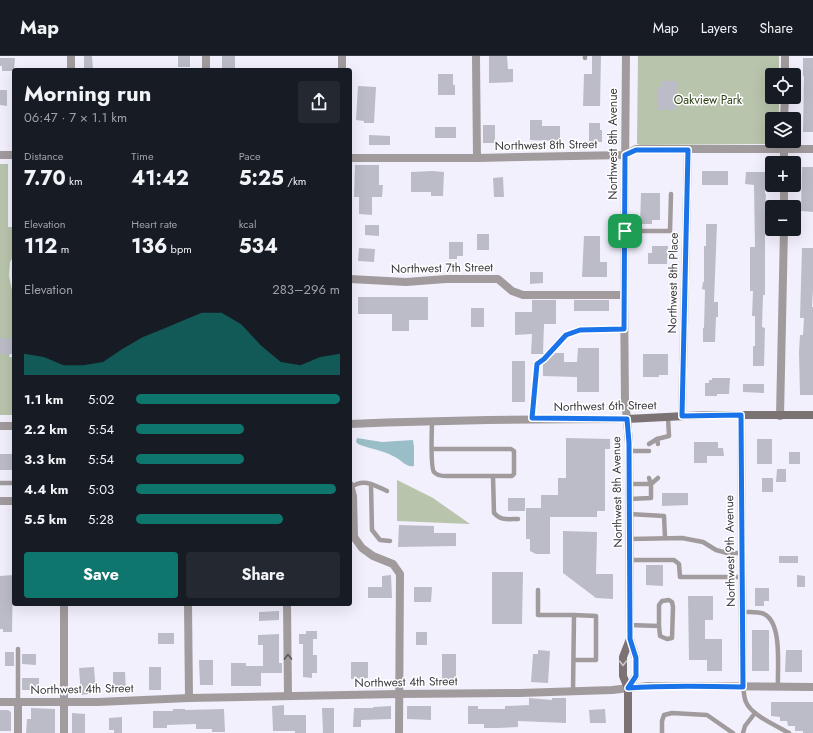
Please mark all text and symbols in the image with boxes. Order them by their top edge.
text: Map [20,14,59,41]
text: Map [653,18,679,38]
text: Layers [701,18,737,38]
text: Share [759,18,793,38]
map controls [765,68,801,236]
button: locate [765,68,801,104]
text: Morning run [24,77,151,109]
button: share [298,81,340,123]
street label: Northwest 8th Avenue [604,88,622,200]
park label: Oakview Park [674,91,743,109]
text: 06:47 · 7 × 1.1 km [24,108,127,127]
button: layers [765,112,801,148]
street label: Northwest 8th Street [495,135,598,155]
text: Distance [24,148,63,164]
text: Time [131,148,154,164]
text: Pace [239,148,261,164]
button: + [765,156,801,192]
text: 7.70 [24,164,66,193]
text: 41:42 [131,164,189,193]
text: 5:25 [239,164,284,193]
text: km [66,173,83,189]
text: /km [284,173,306,189]
button: − [765,200,801,236]
pin [608,214,642,248]
text: Elevation [24,216,66,232]
text: Heart rate [131,216,177,232]
text: kcal [239,216,256,232]
icon: arrive [614,220,636,242]
text: 112 [24,232,57,261]
text: 136 [131,232,167,261]
text: 534 [239,232,278,261]
street label: Northwest 8th Place [663,232,683,334]
text: m [57,241,69,257]
text: bpm [167,241,192,257]
street label: Northwest 7th Street [391,258,493,278]
text: Elevation [24,280,73,299]
text: 283–296 m [272,280,340,299]
text: 1.1 km [24,390,63,409]
text: 5:02 [88,390,114,409]
street label: Northwest 6th Street [553,396,657,416]
text: 2.2 km [24,420,67,439]
text: 5:54 [88,420,114,439]
street label: Northwest 8th Avenue [607,436,627,548]
text: 3.3 km [24,450,66,469]
text: 5:54 [88,450,114,469]
text: 4.4 km [24,480,68,499]
text: 5:03 [88,480,114,499]
street label: Northwest 9th Avenue [720,495,740,607]
text: 5.5 km [24,510,67,529]
text: 5:28 [88,510,114,529]
button: Save [24,552,178,598]
button: Share [186,552,340,598]
one-way arrow [284,654,292,660]
one-way arrow [619,660,627,666]
street label: Northwest 4th Street [354,672,458,692]
street label: Northwest 4th Street [30,679,134,699]

